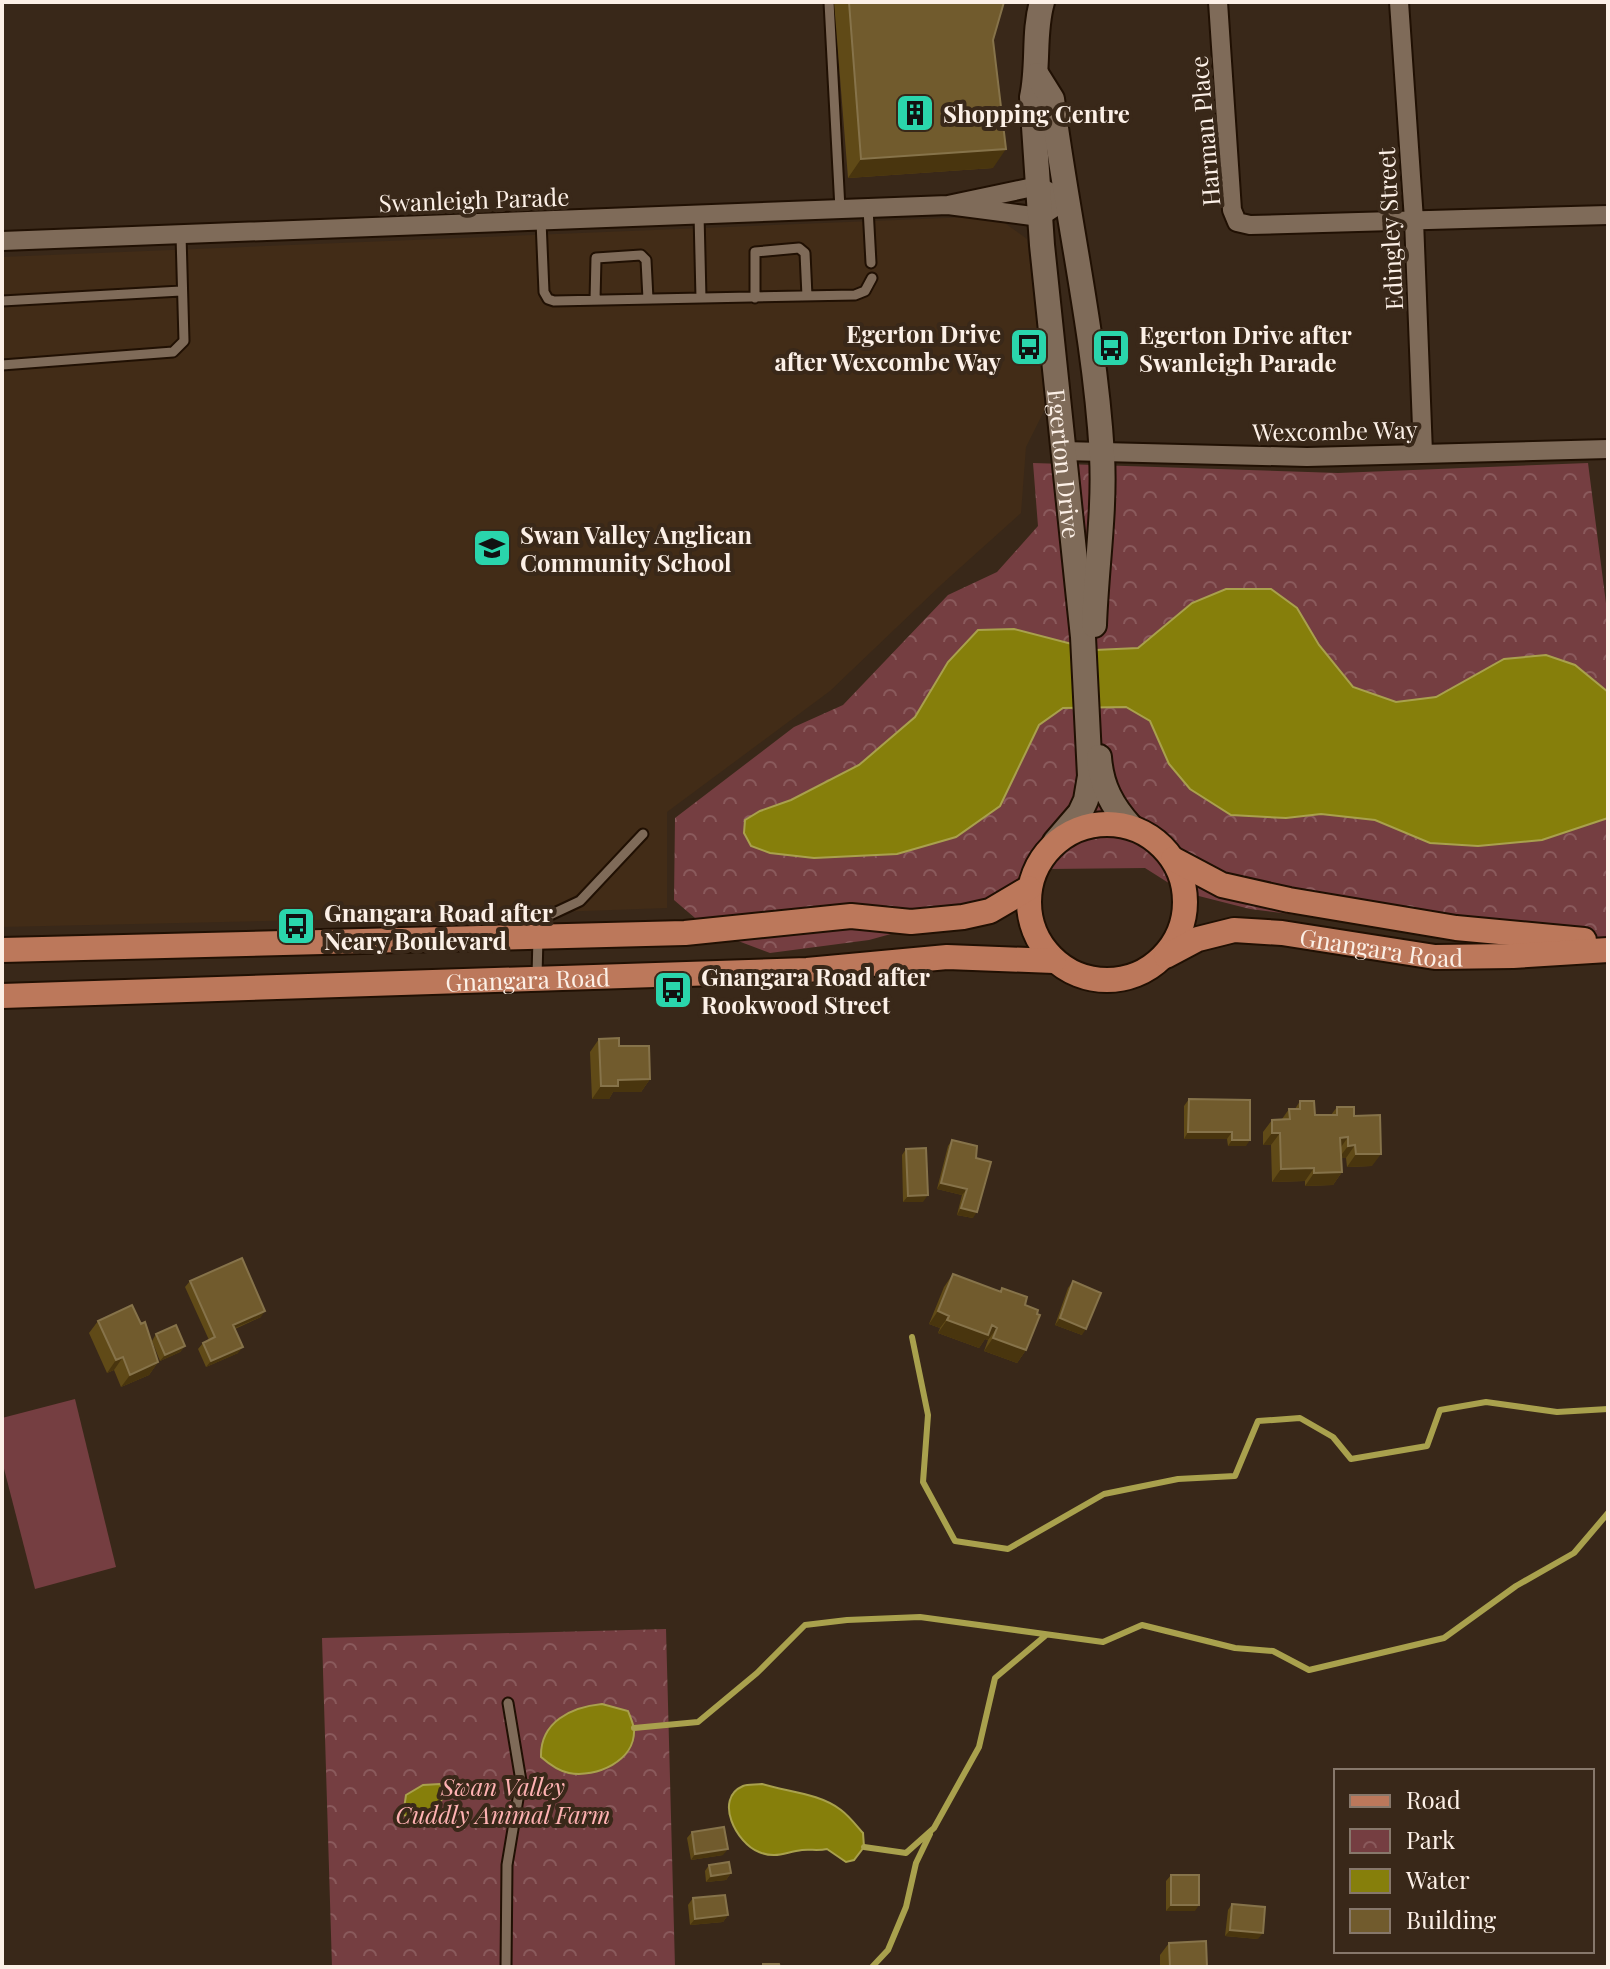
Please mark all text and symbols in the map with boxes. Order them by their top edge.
street label: Harman Place [1181,55,1227,207]
building icon: Shopping Centre [894,92,936,134]
place label: Shopping Centre [943,97,1130,129]
street label: Edingley Street [1369,146,1409,311]
street label: Swanleigh Parade [378,180,570,218]
place label: Egerton Drive after Wexcombe Way [774,317,1002,377]
place label: Egerton Drive after Swanleigh Parade [1139,318,1353,378]
bus stop icon: Egerton Drive after Wexcombe Way [1008,326,1050,368]
bus stop icon: Egerton Drive after Swanleigh Parade [1090,327,1132,369]
street label: Egerton Drive [1041,387,1089,540]
street label: Wexcombe Way [1251,413,1418,447]
place label: Swan Valley Anglican Community School [520,518,752,578]
school or university icon: Swan Valley Anglican Community School [471,527,513,569]
place label: Gnangara Road after Neary Boulevard [324,896,554,956]
bus stop icon: Gnangara Road after Neary Boulevard [275,905,317,947]
street label: Gnangara Road [1298,920,1463,973]
street label: Gnangara Road [445,960,611,998]
place label: Gnangara Road after Rookwood Street [701,960,931,1020]
bus stop icon: Gnangara Road after Rookwood Street [652,969,694,1011]
legend [1334,1769,1594,1953]
park label: Swan Valley Cuddly Animal Farm [396,1770,610,1830]
text: Road [1406,1783,1461,1815]
text: Park [1406,1823,1456,1855]
text: Water [1405,1863,1470,1895]
text: Building [1406,1903,1497,1935]

